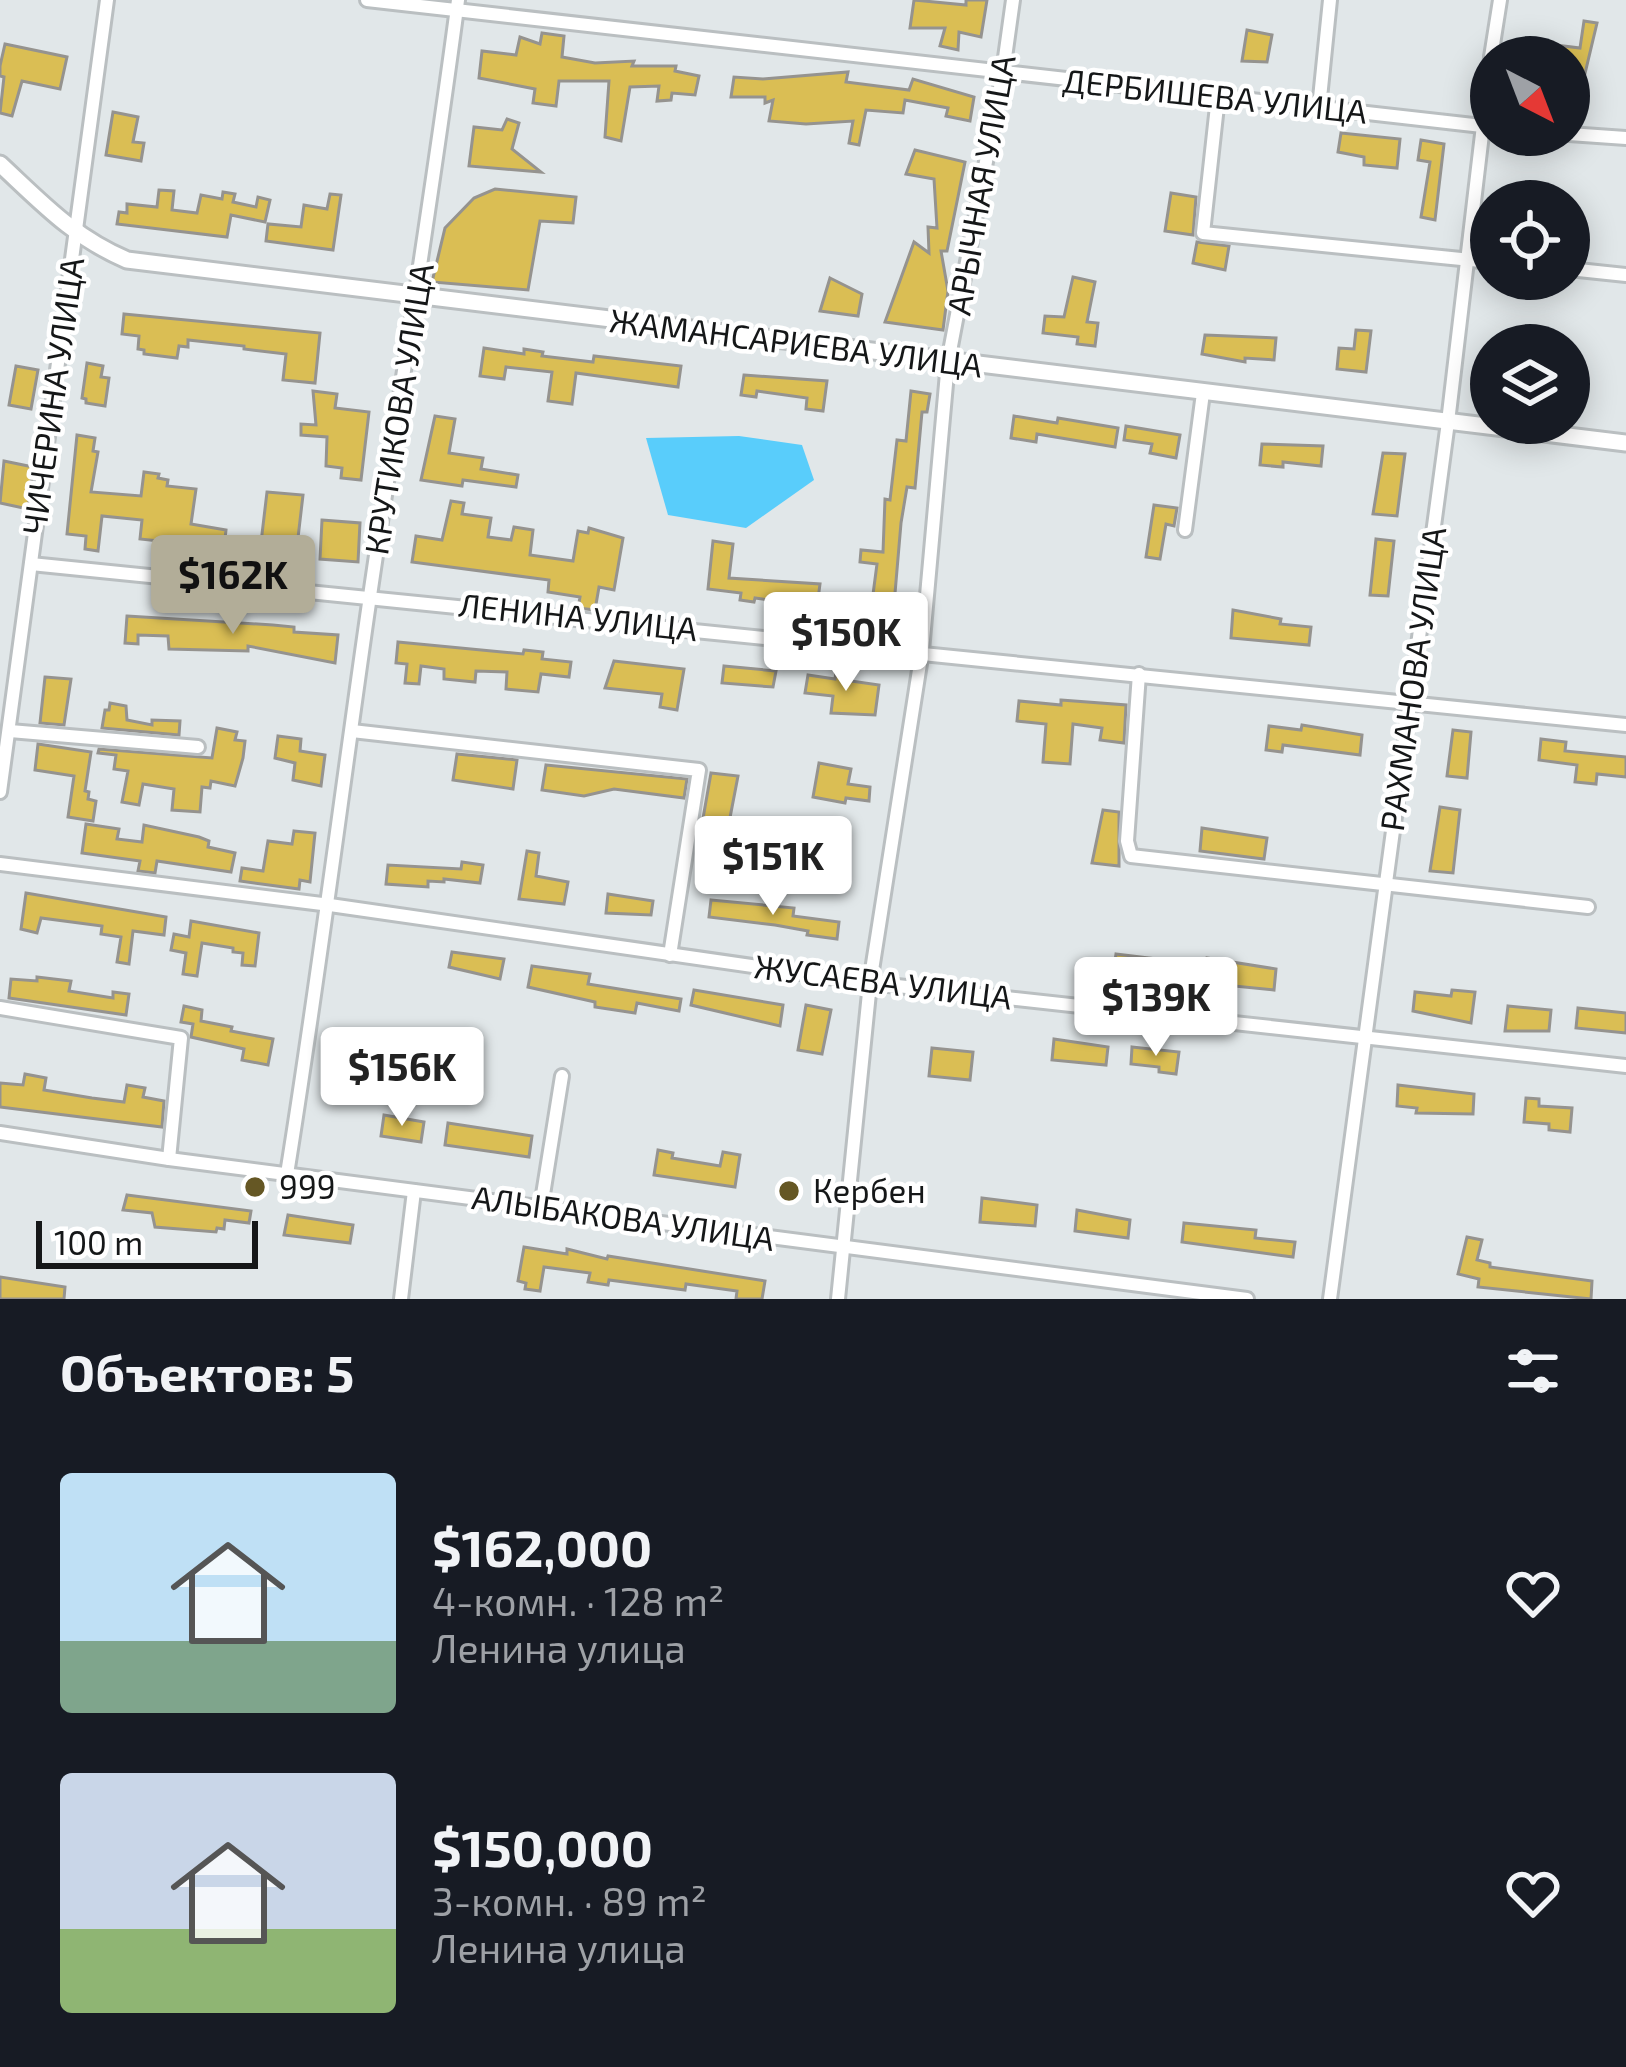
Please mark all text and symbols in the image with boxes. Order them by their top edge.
north arrow [1470,36,1590,156]
map controls [1470,36,1590,444]
street label: АРЫЧНАЯ УЛИЦА [937,51,1023,318]
street label: ДЕРБИШЕВА УЛИЦА [1061,59,1370,131]
button: locate [1470,180,1590,300]
street label: ЧИЧЕРИНА УЛИЦА [13,254,91,537]
street label: КРУТИКОВА УЛИЦА [355,260,441,557]
street label: ЖАМАНСАРИЕВА УЛИЦА [607,299,985,385]
button: layers [1470,324,1590,444]
street label: РАХМАНОВА УЛИЦА [1371,524,1453,834]
pin: $162K [149,535,317,637]
text: $162K [178,550,288,597]
street label: ЛЕНИНА УЛИЦА [457,584,700,648]
pin: $150K [762,592,930,694]
text: $150K [791,607,901,654]
pin: $151K [689,816,857,918]
text: $151K [722,831,824,878]
street label: ЖУСАЕВА УЛИЦА [752,945,1015,1017]
pin: $139K [1072,957,1240,1059]
text: $139K [1101,972,1211,1019]
pin: $156K [318,1027,486,1129]
text: $156K [348,1042,456,1089]
place label: 999 [279,1166,336,1206]
place label: Кербен [813,1170,926,1210]
marker: 999 [242,1174,268,1200]
street label: АЛЫБАКОВА УЛИЦА [469,1176,777,1258]
marker: Кербен [776,1178,802,1204]
scale bar [36,1215,258,1268]
text: 100 m [54,1222,143,1262]
icon: filters [1500,1338,1566,1404]
text: Объектов: 5 [60,1341,354,1402]
text: $162,000 [432,1516,652,1577]
icon: home [156,1521,300,1665]
icon: heart [1500,1560,1566,1626]
text: 4-комн. · 128 m² [432,1577,724,1624]
text: Ленина улица [432,1624,686,1671]
text: $150,000 [432,1816,653,1877]
icon: home [156,1821,300,1965]
icon: heart [1500,1860,1566,1926]
text: 3-комн. · 89 m² [432,1877,707,1924]
text: Ленина улица [432,1924,686,1971]

